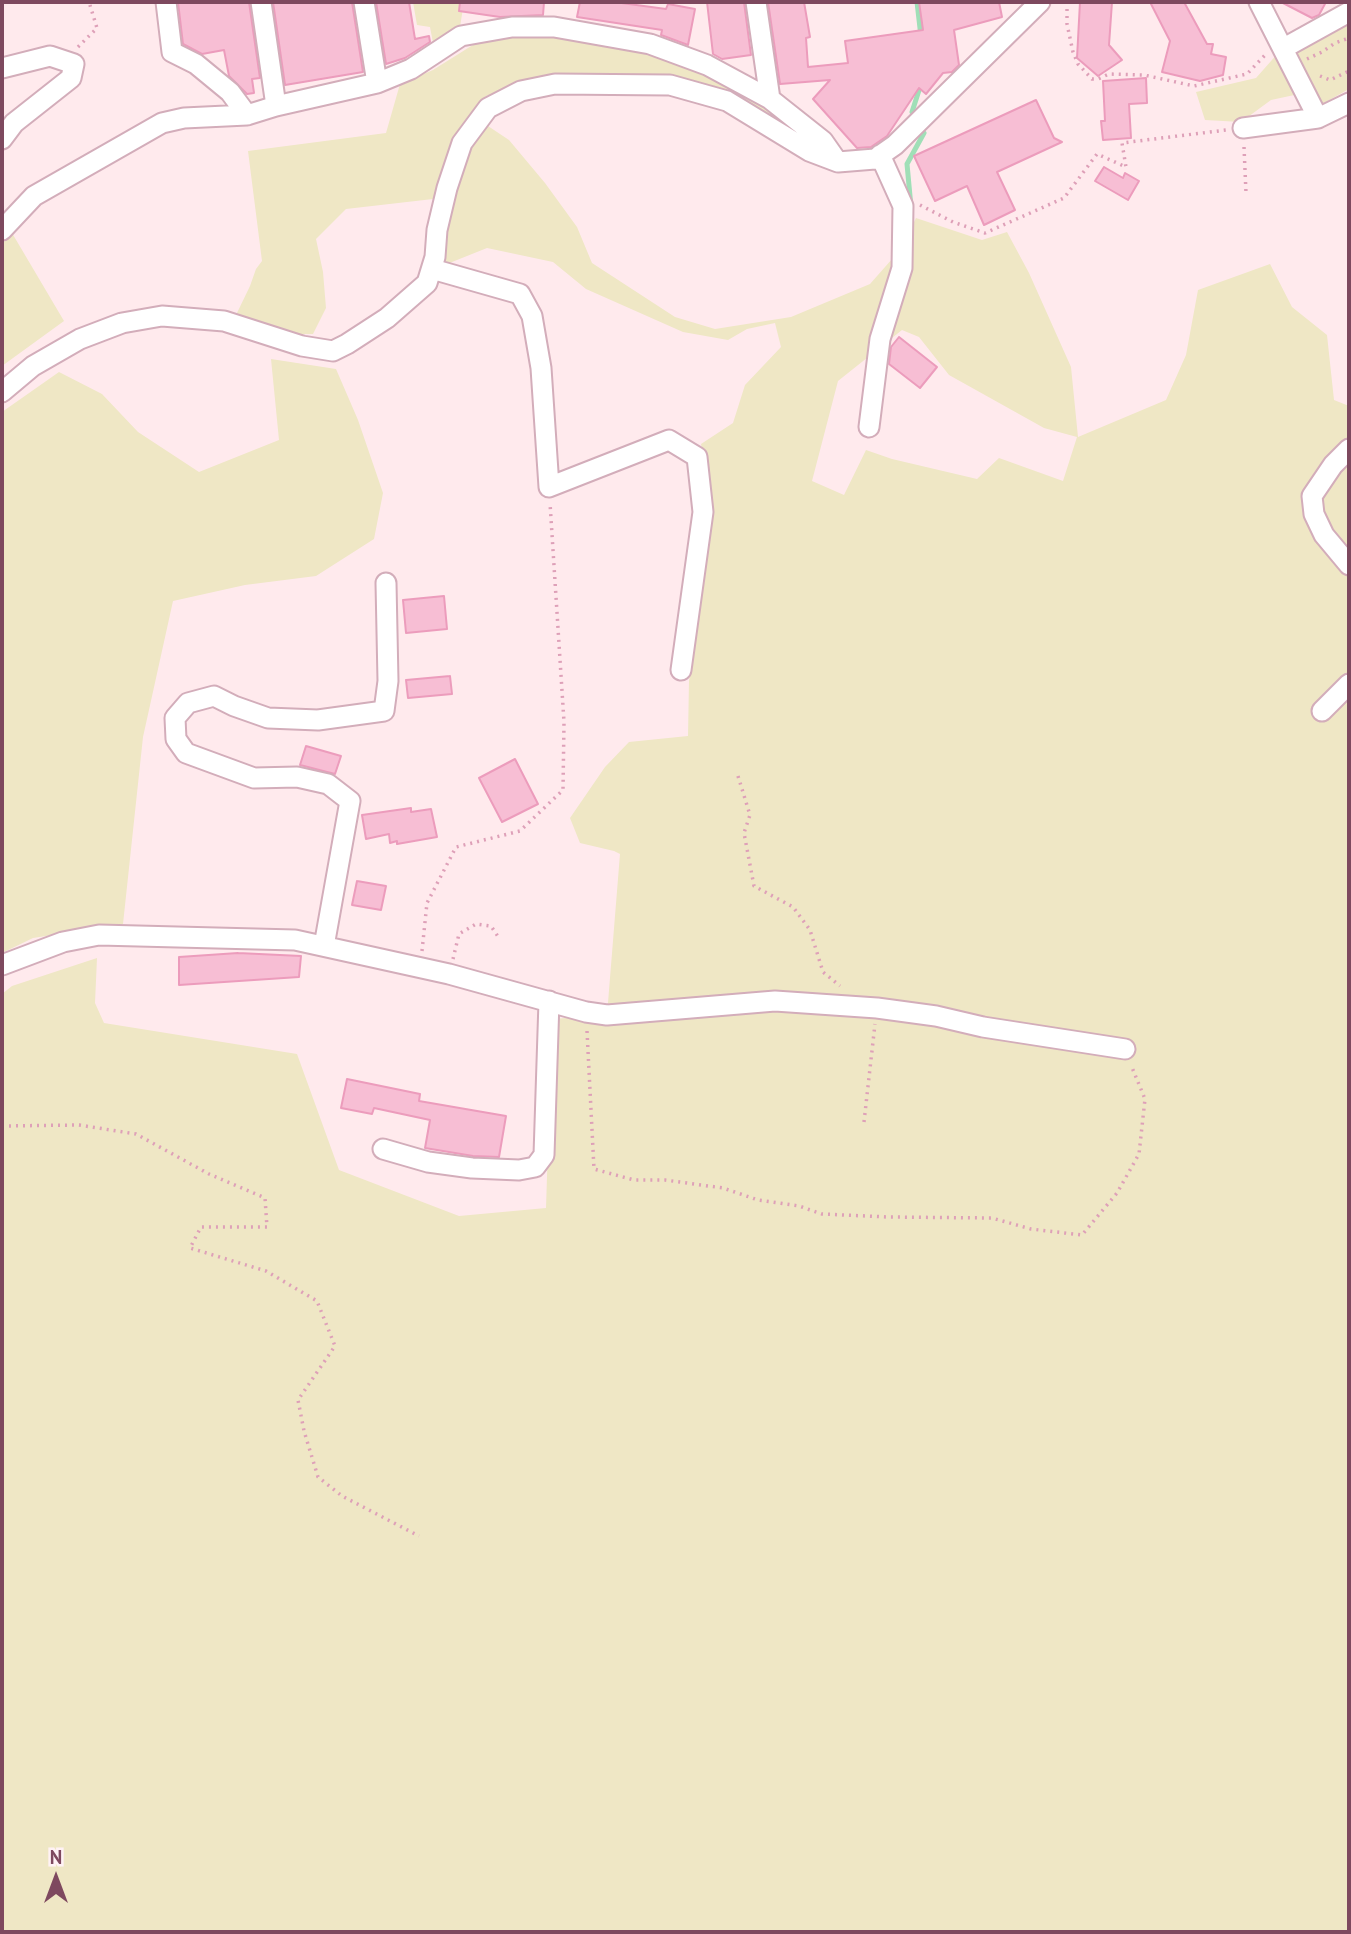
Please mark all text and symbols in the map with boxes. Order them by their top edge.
north arrow [21,1843,91,1913]
text: N [50,1845,62,1869]

